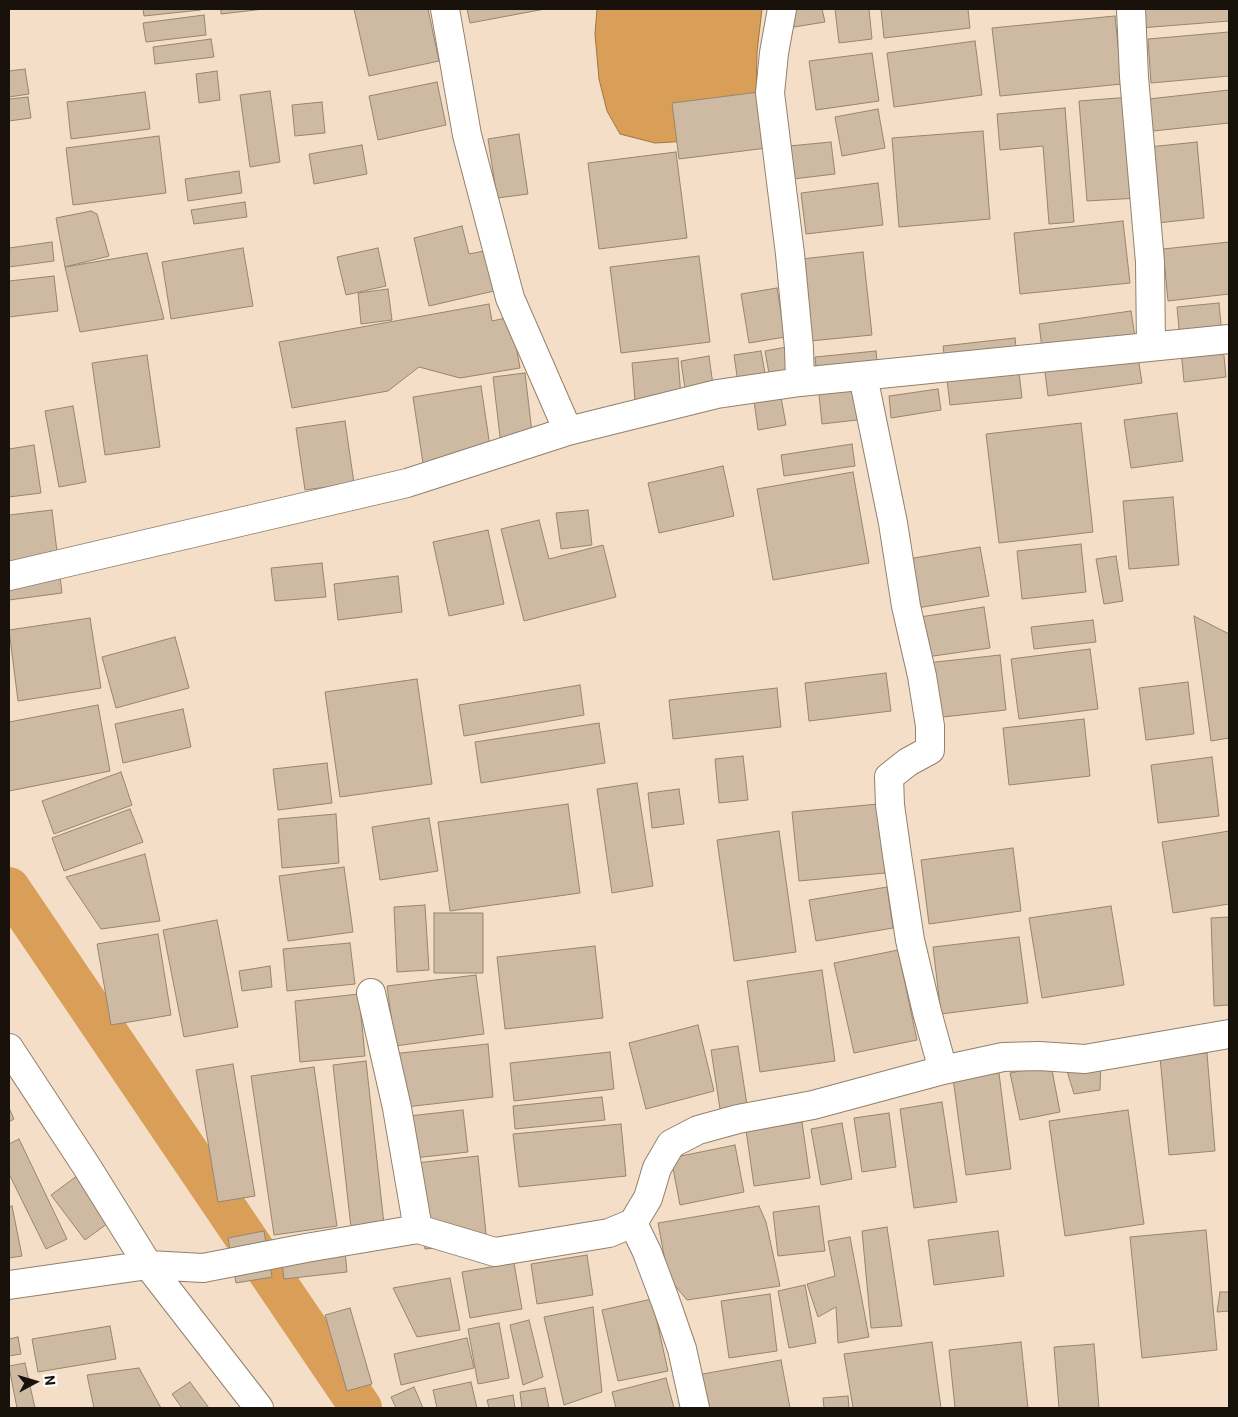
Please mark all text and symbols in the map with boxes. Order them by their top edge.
north arrow [10,1357,60,1407]
text: N [41,1375,58,1386]

